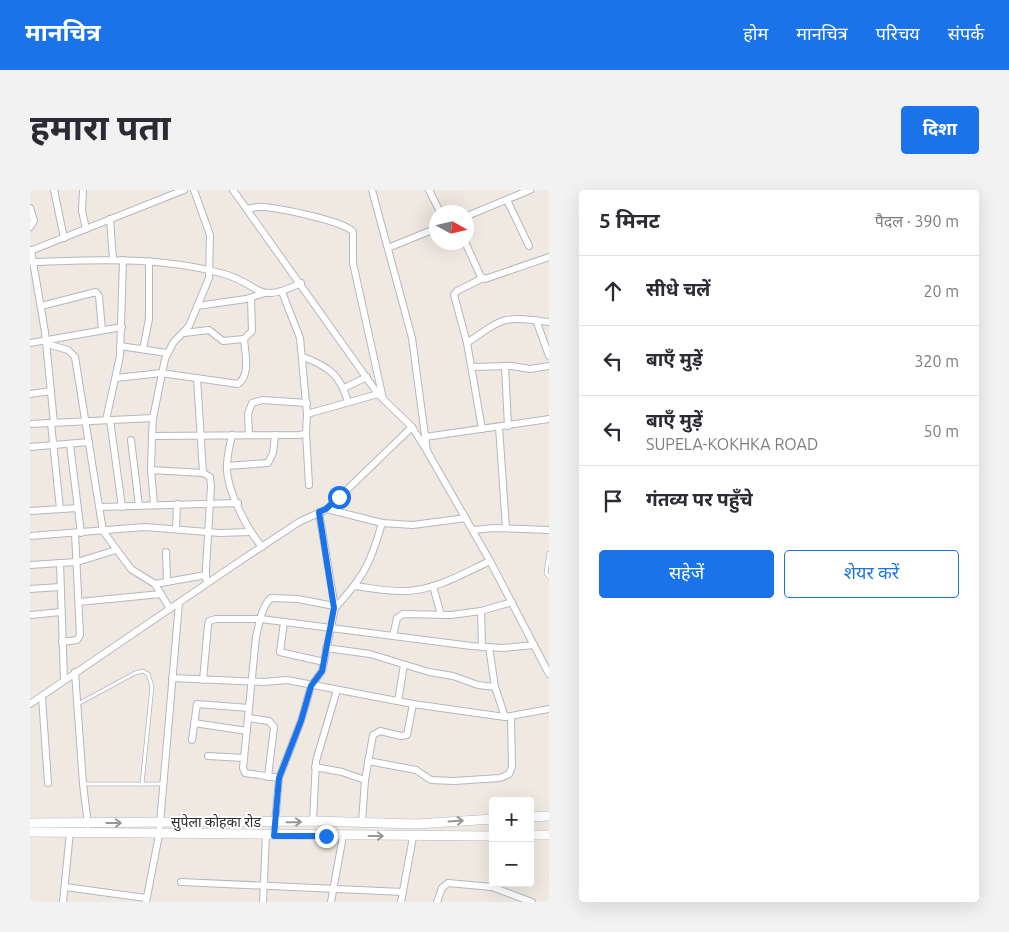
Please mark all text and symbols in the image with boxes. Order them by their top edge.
text: मानचित्र [25,19,101,46]
text: होम [743,23,768,43]
text: मानचित्र [796,23,848,43]
text: परिचय [876,23,920,43]
text: संपर्क [948,23,984,43]
button: दिशा [901,106,979,154]
text: हमारा पता [30,107,170,147]
north arrow [429,205,474,250]
text: 5 मिनट [599,208,660,232]
text: पैदल · 390 m [875,212,959,230]
icon: ahead [599,277,627,305]
text: सीधे चलें [646,278,710,300]
text: 20 m [923,282,959,300]
icon: left [599,347,627,375]
text: बाएँ मुड़ें [646,348,703,370]
text: 320 m [914,352,959,370]
text: बाएँ मुड़ें [646,409,703,431]
icon: left [599,417,627,445]
text: 50 m [923,422,959,440]
text: SUPELA-KOKHKA ROAD [646,435,818,453]
route start [328,486,351,509]
icon: arrive [599,487,627,515]
text: गंतव्य पर पहुँचे [646,488,753,510]
button: सहेजें [599,550,774,598]
button: शेयर करें [784,550,959,598]
map controls [489,797,534,887]
button: + [489,797,534,842]
street label: सुपेला कोहका रोड [171,813,261,832]
one-way arrow [285,817,301,826]
one-way arrow [448,817,464,826]
one-way arrow [105,818,121,828]
route end [315,825,338,848]
one-way arrow [368,831,384,841]
button: − [489,842,534,887]

